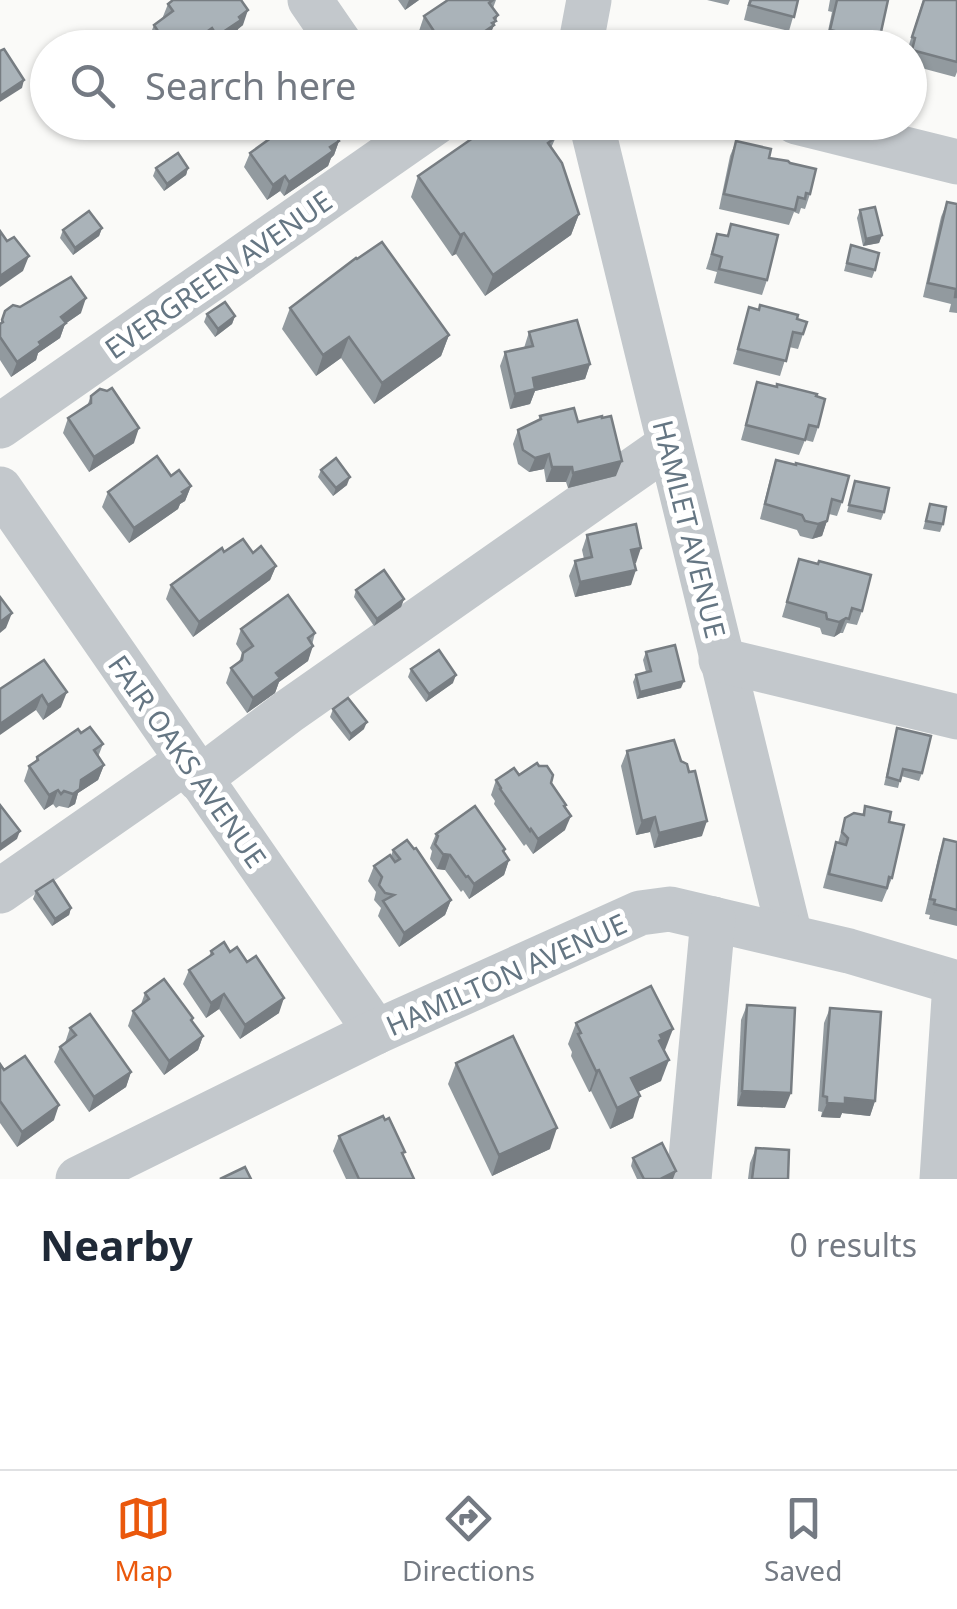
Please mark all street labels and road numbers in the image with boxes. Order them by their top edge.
street label: EVERGREEN AVENUE [97,181,339,367]
street label: HAMLET AVENUE [645,416,735,642]
street label: FAIR OAKS AVENUE [100,647,276,875]
street label: HAMILTON AVENUE [380,904,632,1044]

